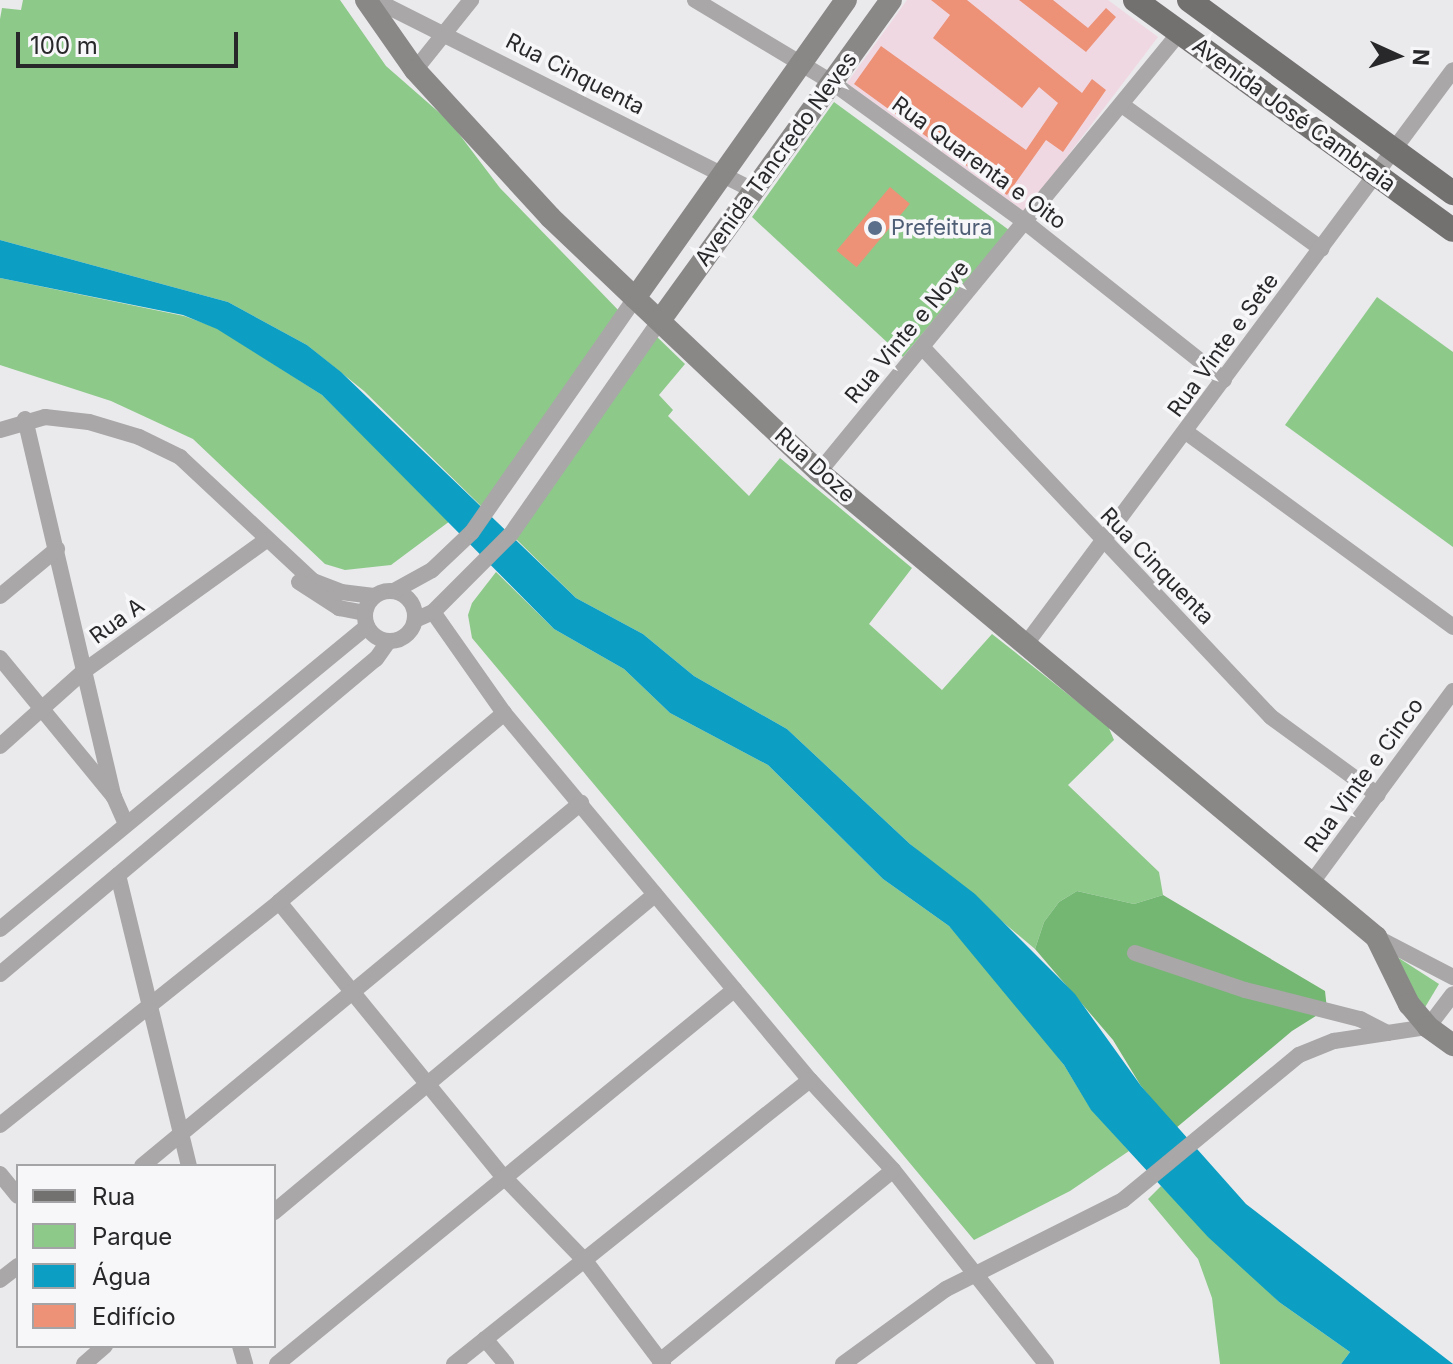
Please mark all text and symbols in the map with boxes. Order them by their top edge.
scale bar [20,16,242,66]
north arrow [1357,16,1437,96]
street label: Rua Cinquenta [501,28,649,120]
text: 100 m [30,31,98,60]
street label: Avenida José Cambraia [1187,32,1401,198]
street label: Avenida Tancredo Neves [689,47,863,271]
text: N [1408,48,1434,66]
street label: Rua Quarenta e Oito [887,91,1071,235]
place label: Prefeitura [891,215,992,241]
marker: Prefeitura [866,219,884,237]
street label: Rua Vinte e Nove [840,255,974,409]
street label: Rua Vinte e Sete [1162,268,1284,422]
street label: Rua Doze [769,422,861,508]
street label: Rua Cinquenta [1095,502,1219,630]
street label: Rua A [85,592,149,650]
street label: Rua Vinte e Cinco [1299,693,1429,857]
legend [16,1164,276,1348]
text: Rua [92,1182,135,1211]
text: Parque [92,1222,172,1251]
text: Água [92,1262,151,1291]
text: Edifício [92,1302,176,1331]

